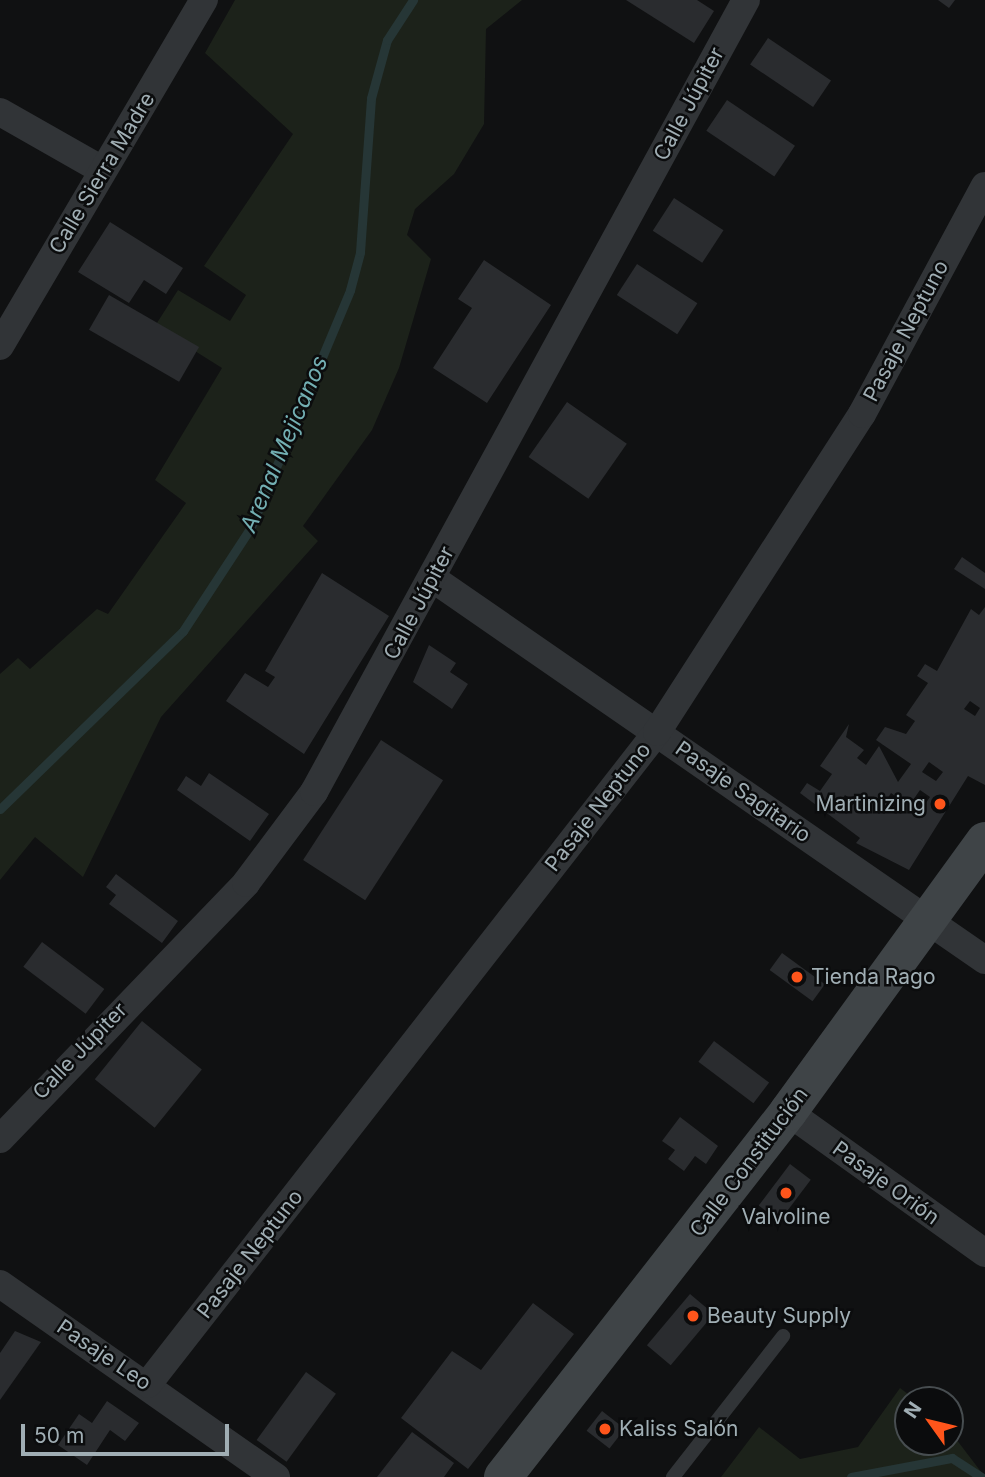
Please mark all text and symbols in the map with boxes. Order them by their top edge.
street label: Calle Júpiter [649,43,729,165]
street label: Calle Sierra Madre [44,88,160,258]
street label: Pasaje Neptuno [858,256,954,406]
water label: Arenal Mejicanos [234,352,334,536]
street label: Calle Júpiter [379,542,459,664]
street label: Pasaje Sagitario [671,736,815,848]
street label: Pasaje Neptuno [540,738,656,876]
place label: Martinizing [816,791,926,817]
marker: Martinizing [932,796,948,812]
place label: Tienda Rago [811,964,936,990]
marker: Tienda Rago [789,969,805,985]
street label: Calle Júpiter [28,997,132,1105]
street label: Calle Constitución [685,1082,813,1242]
street label: Pasaje Orión [828,1136,944,1230]
street label: Pasaje Neptuno [192,1185,308,1323]
marker: Valvoline [778,1185,794,1201]
place label: Valvoline [741,1204,831,1230]
place label: Beauty Supply [707,1303,851,1329]
marker: Beauty Supply [685,1308,701,1324]
street label: Pasaje Leo [52,1314,156,1396]
north arrow [894,1386,964,1456]
text: N [899,1398,926,1423]
scale bar [24,1410,233,1454]
place label: Kaliss Salón [619,1416,738,1442]
marker: Kaliss Salón [597,1421,613,1437]
text: 50 m [34,1423,84,1448]

